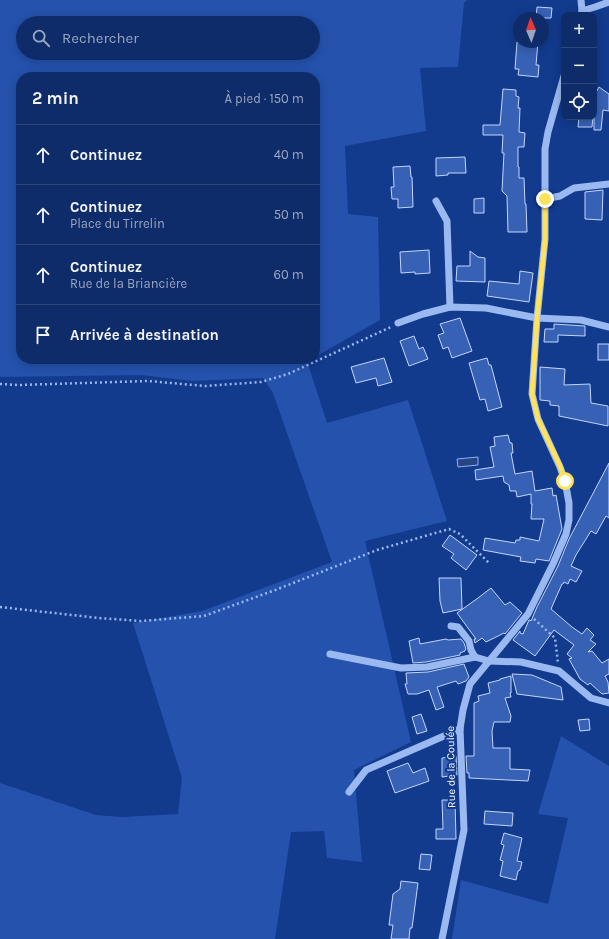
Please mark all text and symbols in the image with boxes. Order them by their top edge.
north arrow [513,12,549,48]
map controls [561,12,597,120]
button: + [561,12,597,48]
search box [16,16,320,60]
icon: search [30,27,52,49]
text: Rechercher [62,29,139,47]
button: − [561,48,597,84]
button: locate [561,84,597,120]
text: 2 min [32,88,79,108]
text: À pied · 150 m [224,91,304,106]
icon: ahead [32,144,54,166]
text: Continuez [70,146,142,164]
text: 40 m [274,147,304,162]
route end [536,190,554,208]
text: Continuez [70,198,142,216]
icon: ahead [32,204,54,226]
text: 50 m [274,207,304,222]
text: Place du Tirrelin [70,216,165,231]
text: Continuez [70,258,142,276]
icon: ahead [32,264,54,286]
text: 60 m [274,267,304,282]
text: Rue de la Briancière [70,276,187,291]
icon: arrive [32,324,54,346]
text: Arrivée à destination [70,326,219,344]
route start [556,472,574,490]
street label: Rue de la Coulée [444,726,458,808]

